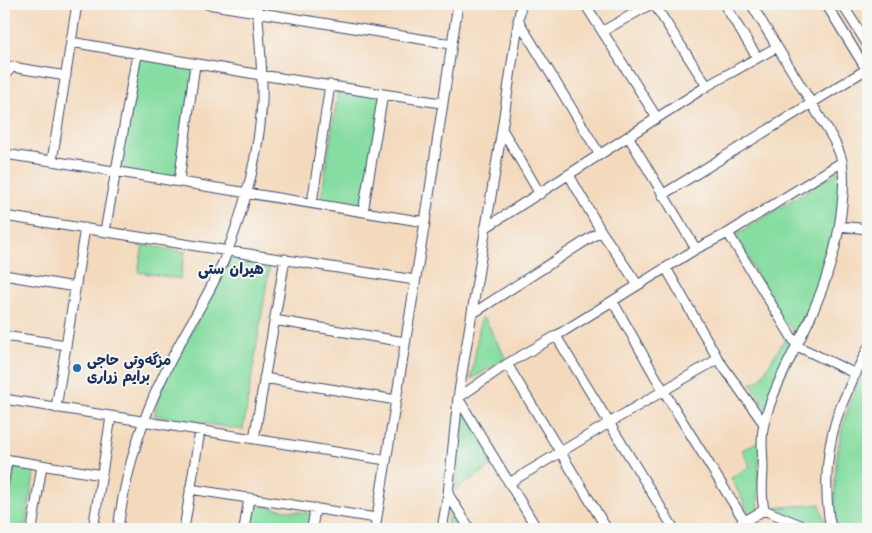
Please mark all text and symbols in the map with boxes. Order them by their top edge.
district label: هیران ستی [198,259,264,279]
place label: مزگەوتی حاجی برایم زراری [87,351,171,387]
marker: مزگەوتی حاجی برایم زراری [71,362,83,374]

